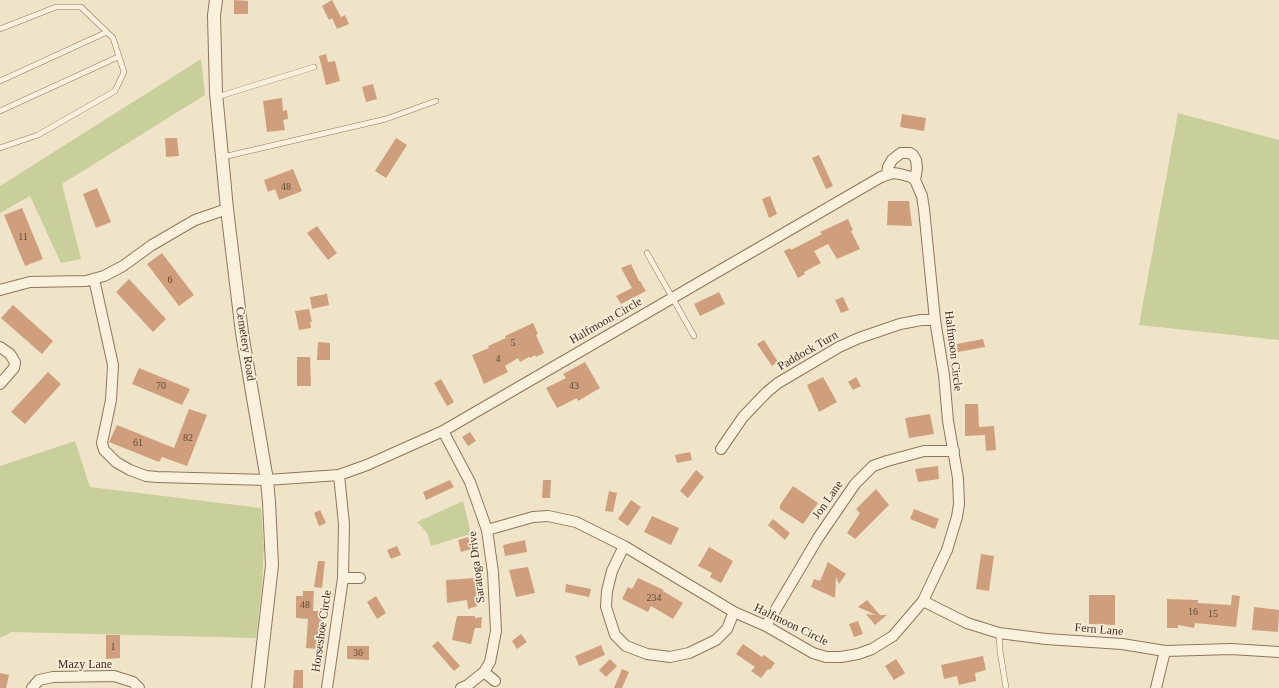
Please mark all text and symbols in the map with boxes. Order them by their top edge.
house number: 48 [281,181,291,193]
house number: 11 [18,231,28,243]
house number: 6 [168,274,172,286]
street label: Halfmoon Circle [567,295,645,347]
street label: Cemetery Road [232,306,258,382]
street label: Halfmoon Circle [941,310,965,392]
street label: Paddock Turn [775,328,841,374]
house number: 5 [510,337,516,349]
house number: 4 [496,353,500,365]
house number: 70 [156,380,166,392]
house number: 43 [569,380,579,392]
house number: 82 [183,432,193,444]
house number: 61 [133,437,143,449]
street label: Jon Lane [810,478,846,522]
street label: Saratoga Drive [465,530,489,604]
street label: Horseshoe Circle [309,589,335,673]
house number: 234 [646,592,662,604]
house number: 48 [300,599,310,611]
street label: Halfmoon Circle [751,601,831,649]
house number: 16 [1188,606,1198,618]
house number: 15 [1208,608,1218,620]
street label: Fern Lane [1074,621,1124,639]
house number: 1 [110,641,116,653]
house number: 36 [353,647,363,659]
street label: Mazy Lane [58,658,112,672]

